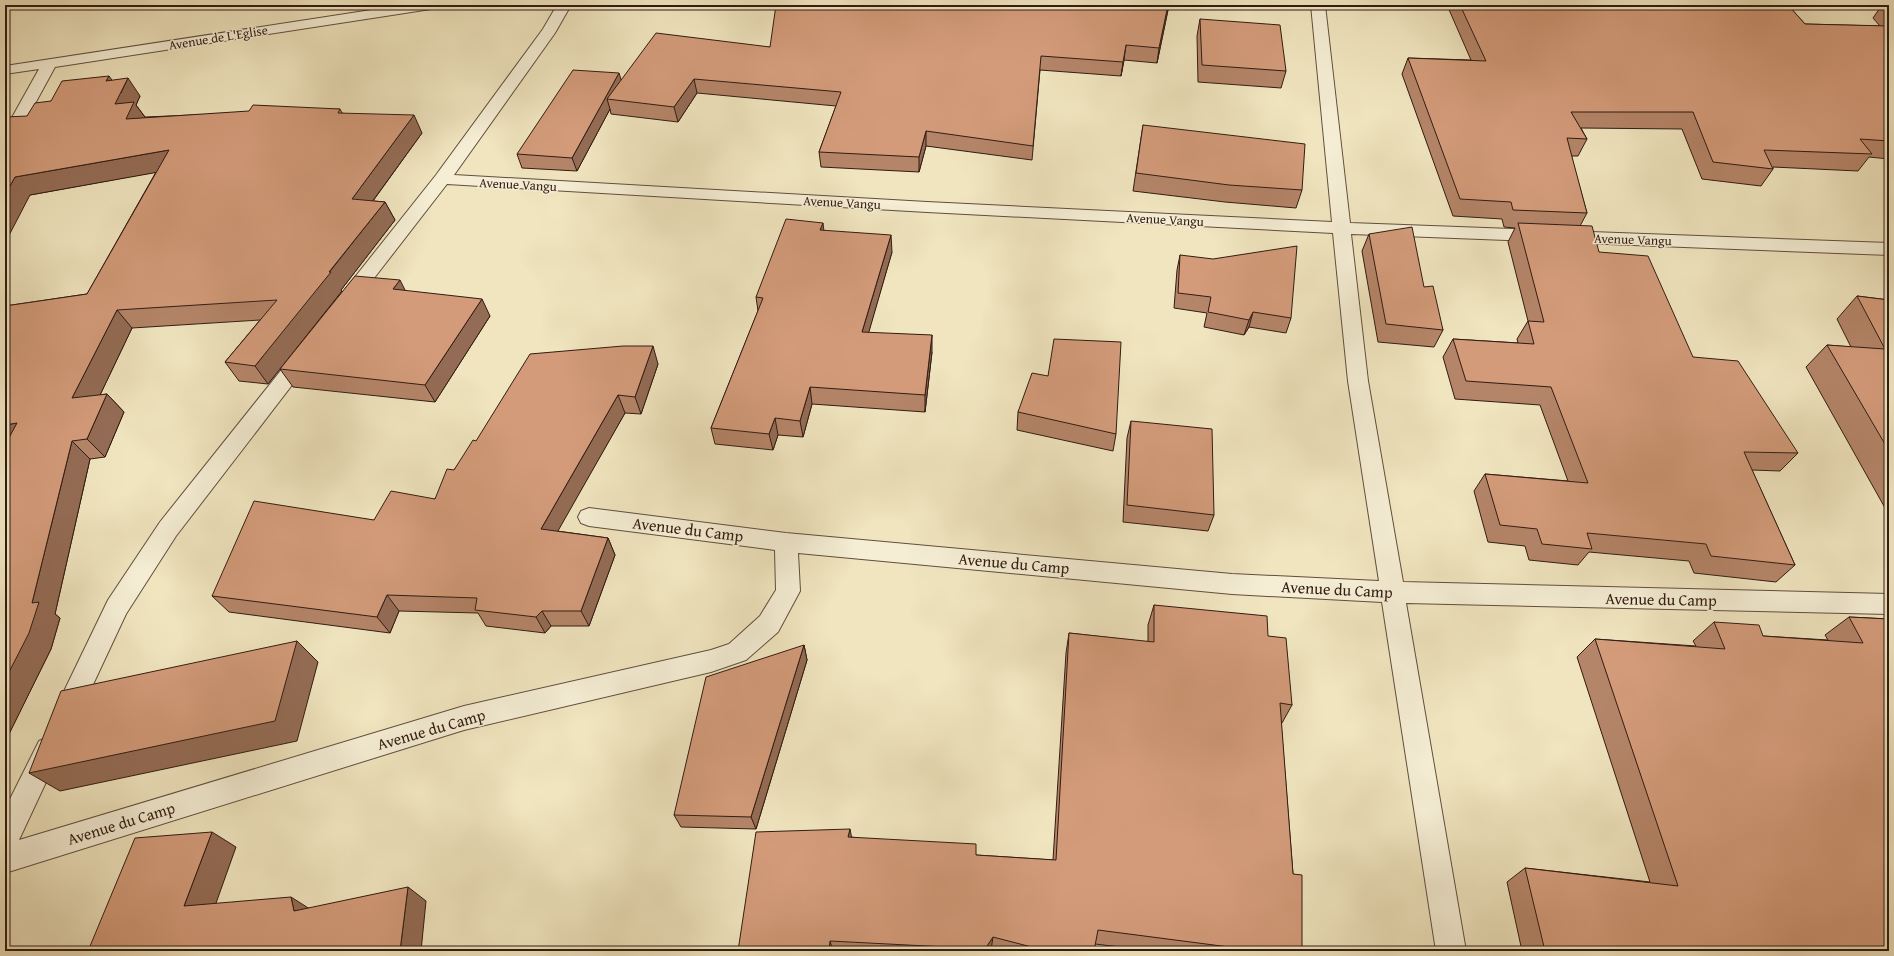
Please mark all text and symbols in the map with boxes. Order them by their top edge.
street label: Avenue de L'Eglise [167,20,269,55]
street label: Avenue Vangu [479,173,557,196]
street label: Avenue Vangu [803,191,881,214]
street label: Avenue Vangu [1126,208,1204,231]
street label: Avenue Vangu [1594,229,1672,250]
street label: Avenue du Camp [631,510,745,548]
street label: Avenue du Camp [957,546,1071,580]
street label: Avenue du Camp [1281,574,1394,604]
street label: Avenue du Camp [1605,586,1717,612]
street label: Avenue du Camp [374,702,488,756]
street label: Avenue du Camp [64,795,178,851]

